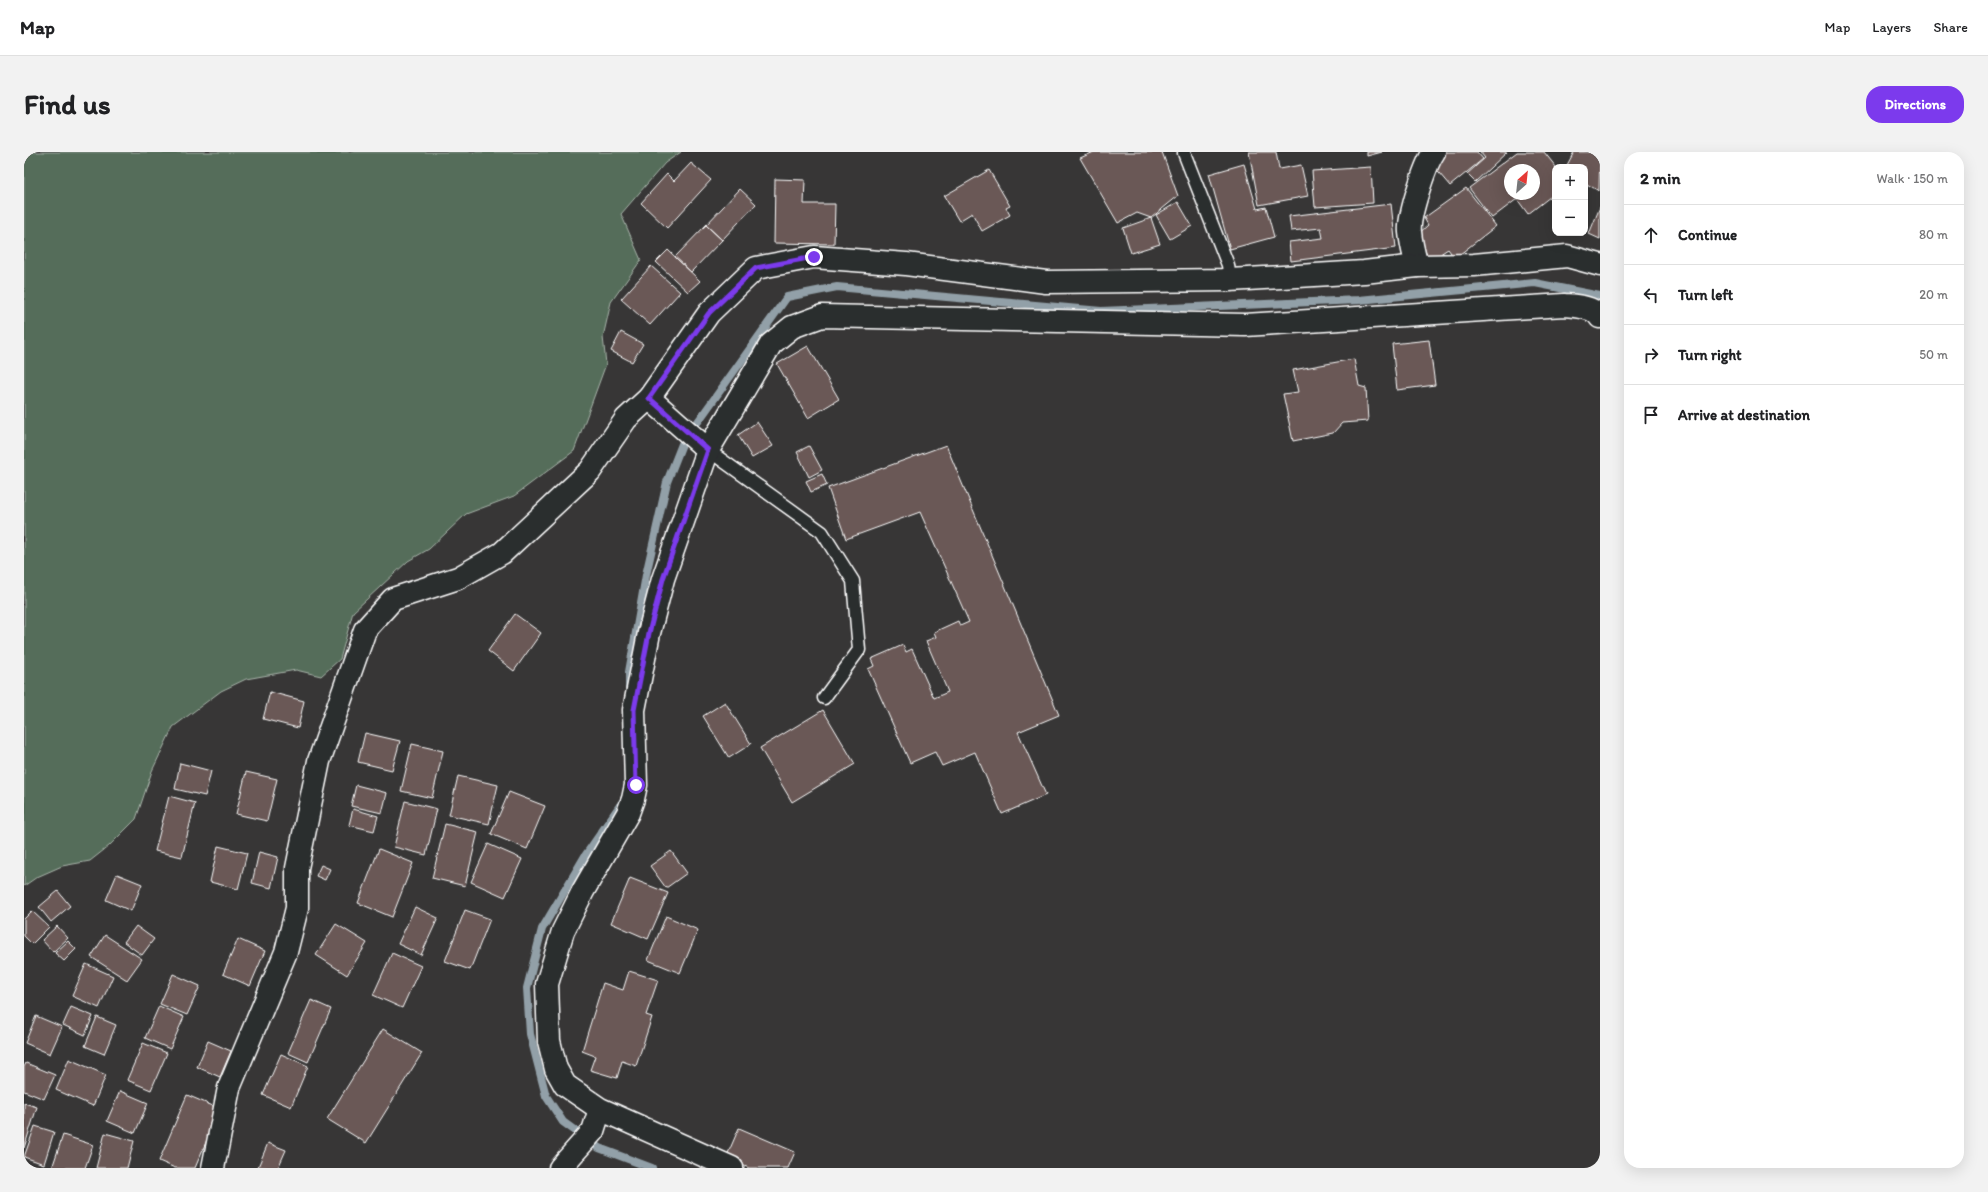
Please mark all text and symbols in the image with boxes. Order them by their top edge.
text: Map [20,16,55,39]
text: Map [1825,19,1850,36]
text: Layers [1872,19,1911,36]
text: Share [1933,19,1968,36]
button: Directions [1866,86,1964,123]
text: Find us [24,87,111,121]
north arrow [1504,164,1540,200]
map controls [1552,164,1588,236]
button: + [1552,164,1588,200]
text: 2 min [1640,168,1680,188]
text: Walk · 150 m [1877,171,1948,186]
button: − [1552,200,1588,236]
icon: ahead [1640,224,1662,246]
text: Continue [1678,226,1737,244]
text: 80 m [1919,227,1948,242]
route end [805,248,823,266]
icon: left [1640,284,1662,306]
text: Turn left [1678,286,1733,304]
text: 20 m [1919,287,1948,302]
icon: right [1640,344,1662,366]
text: Turn right [1678,346,1742,364]
text: 50 m [1919,347,1948,362]
icon: arrive [1640,404,1662,426]
text: Arrive at destination [1678,406,1810,424]
route start [627,776,645,794]

